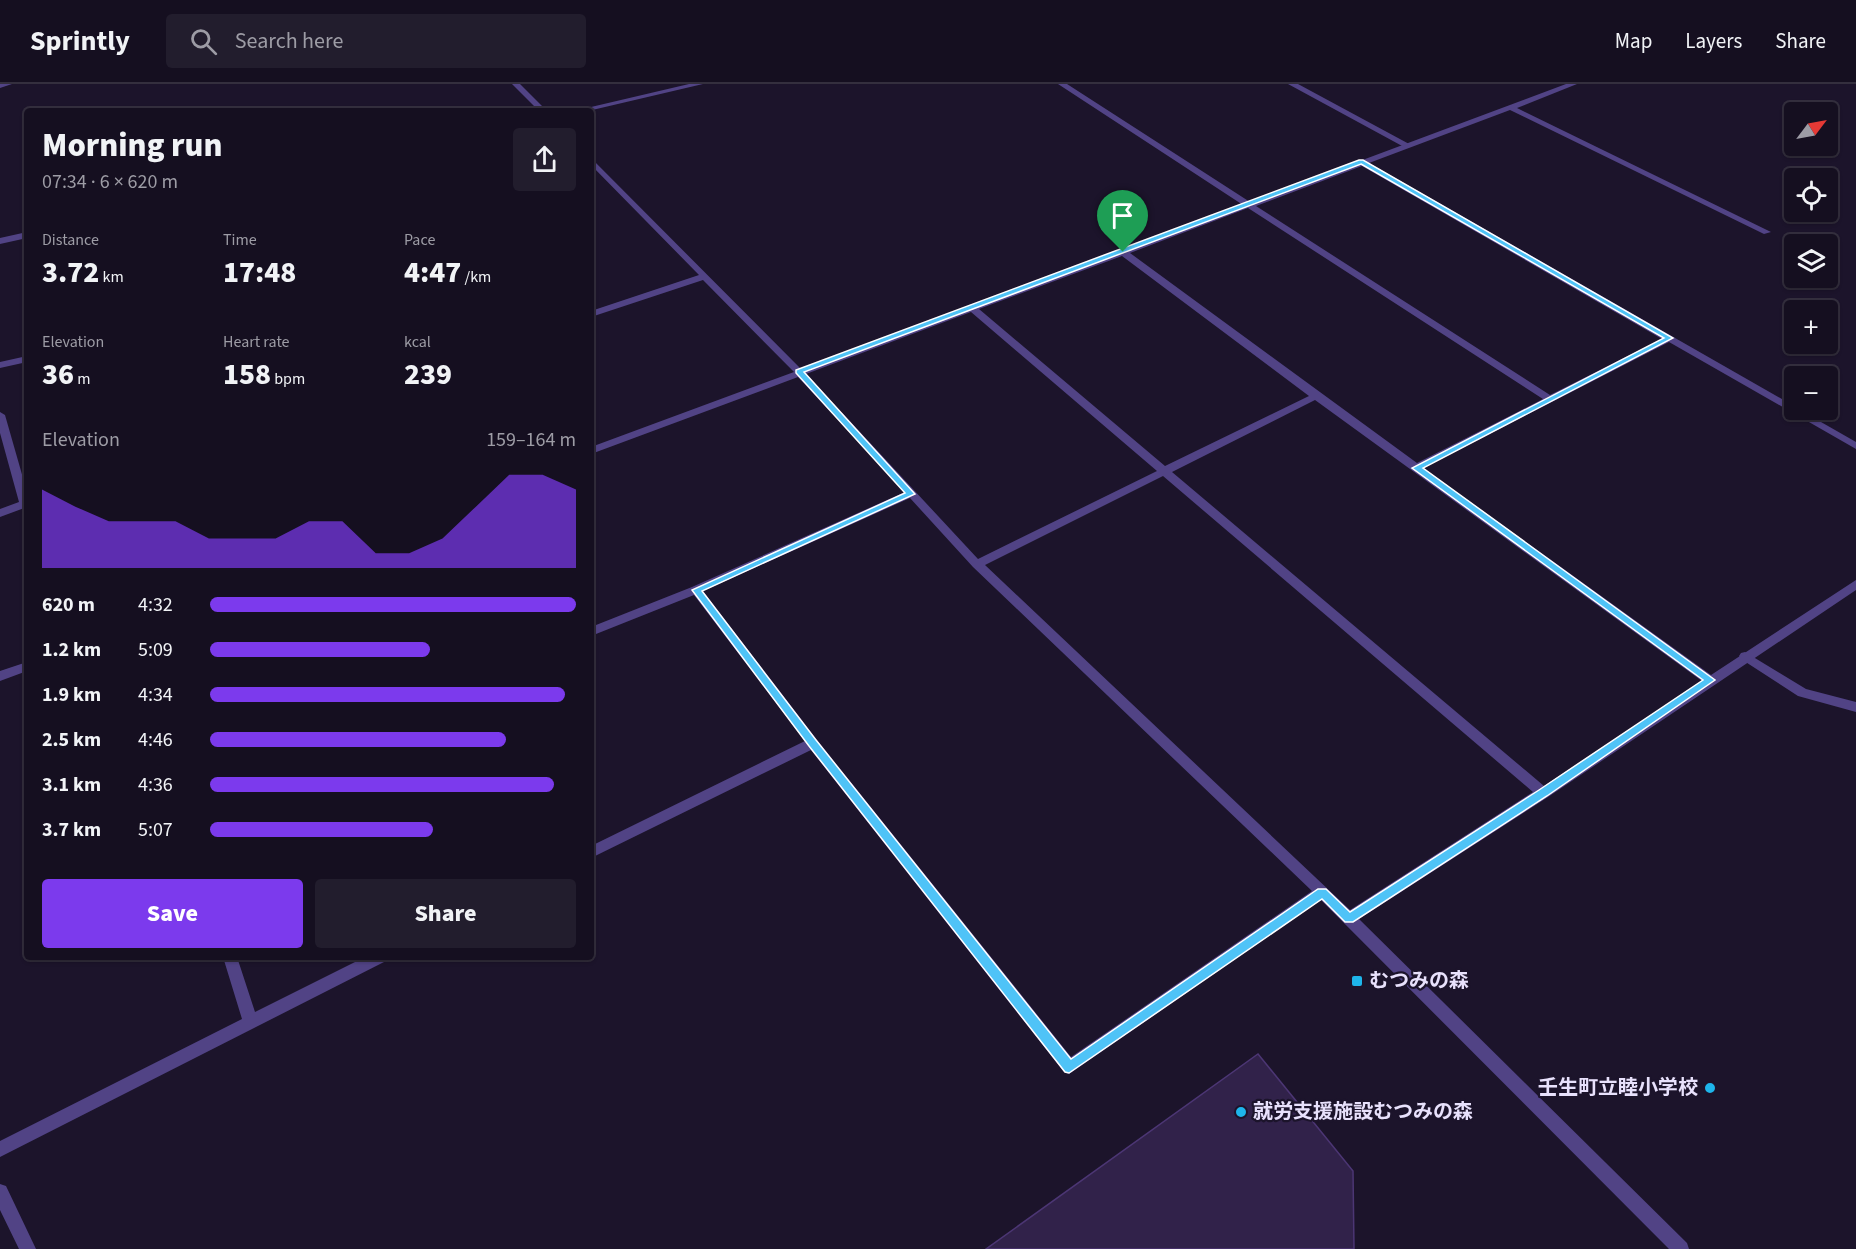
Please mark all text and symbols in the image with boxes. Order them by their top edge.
search box [166,14,586,68]
text: Sprintly [30,21,130,61]
icon: search [187,25,220,58]
text: Search here [235,25,343,57]
text: Map [1615,26,1652,56]
text: Layers [1685,26,1742,56]
text: Share [1775,26,1826,56]
north arrow [1784,102,1838,156]
map controls [1784,102,1838,420]
text: Morning run [42,122,222,169]
button: share [513,128,576,191]
text: 07:34 · 6 × 620 m [42,168,178,196]
button: locate [1784,168,1838,222]
pin [1097,190,1148,252]
icon: arrive [1106,199,1139,232]
text: Distance [42,229,99,251]
text: Time [223,229,257,251]
text: Pace [404,229,435,251]
button: layers [1784,234,1838,288]
text: 3.72 [42,251,99,294]
text: 17:48 [223,251,296,294]
text: 4:47 [404,251,461,294]
text: km [99,266,124,288]
text: /km [461,266,491,288]
button: + [1784,300,1838,354]
text: Elevation [42,331,104,353]
text: Heart rate [223,331,290,353]
text: kcal [404,331,431,353]
text: 36 [42,353,74,396]
text: 158 [223,353,271,396]
text: 239 [404,353,452,396]
button: − [1784,366,1838,420]
text: m [74,368,91,390]
text: bpm [271,368,305,390]
text: Elevation [42,426,120,454]
text: 159–164 m [486,426,576,454]
text: 620 m [42,591,95,619]
text: 4:32 [138,591,173,619]
text: 1.2 km [42,636,101,664]
text: 5:09 [138,636,173,664]
text: 1.9 km [42,681,101,709]
text: 4:34 [138,681,173,709]
text: 2.5 km [42,726,101,754]
text: 4:46 [138,726,173,754]
text: 3.1 km [42,771,101,799]
text: 4:36 [138,771,173,799]
text: 3.7 km [42,816,101,844]
text: 5:07 [138,816,173,844]
button: Save [42,879,303,948]
button: Share [315,879,576,948]
place label: むつみの森 [1369,967,1469,995]
marker: むつみの森 [1350,974,1364,988]
place label: 壬生町立睦小学校 [1538,1074,1698,1102]
marker: 壬生町立睦小学校 [1703,1081,1717,1095]
place label: 就労支援施設むつみの森 [1253,1098,1473,1126]
marker: 就労支援施設むつみの森 [1234,1105,1248,1119]

